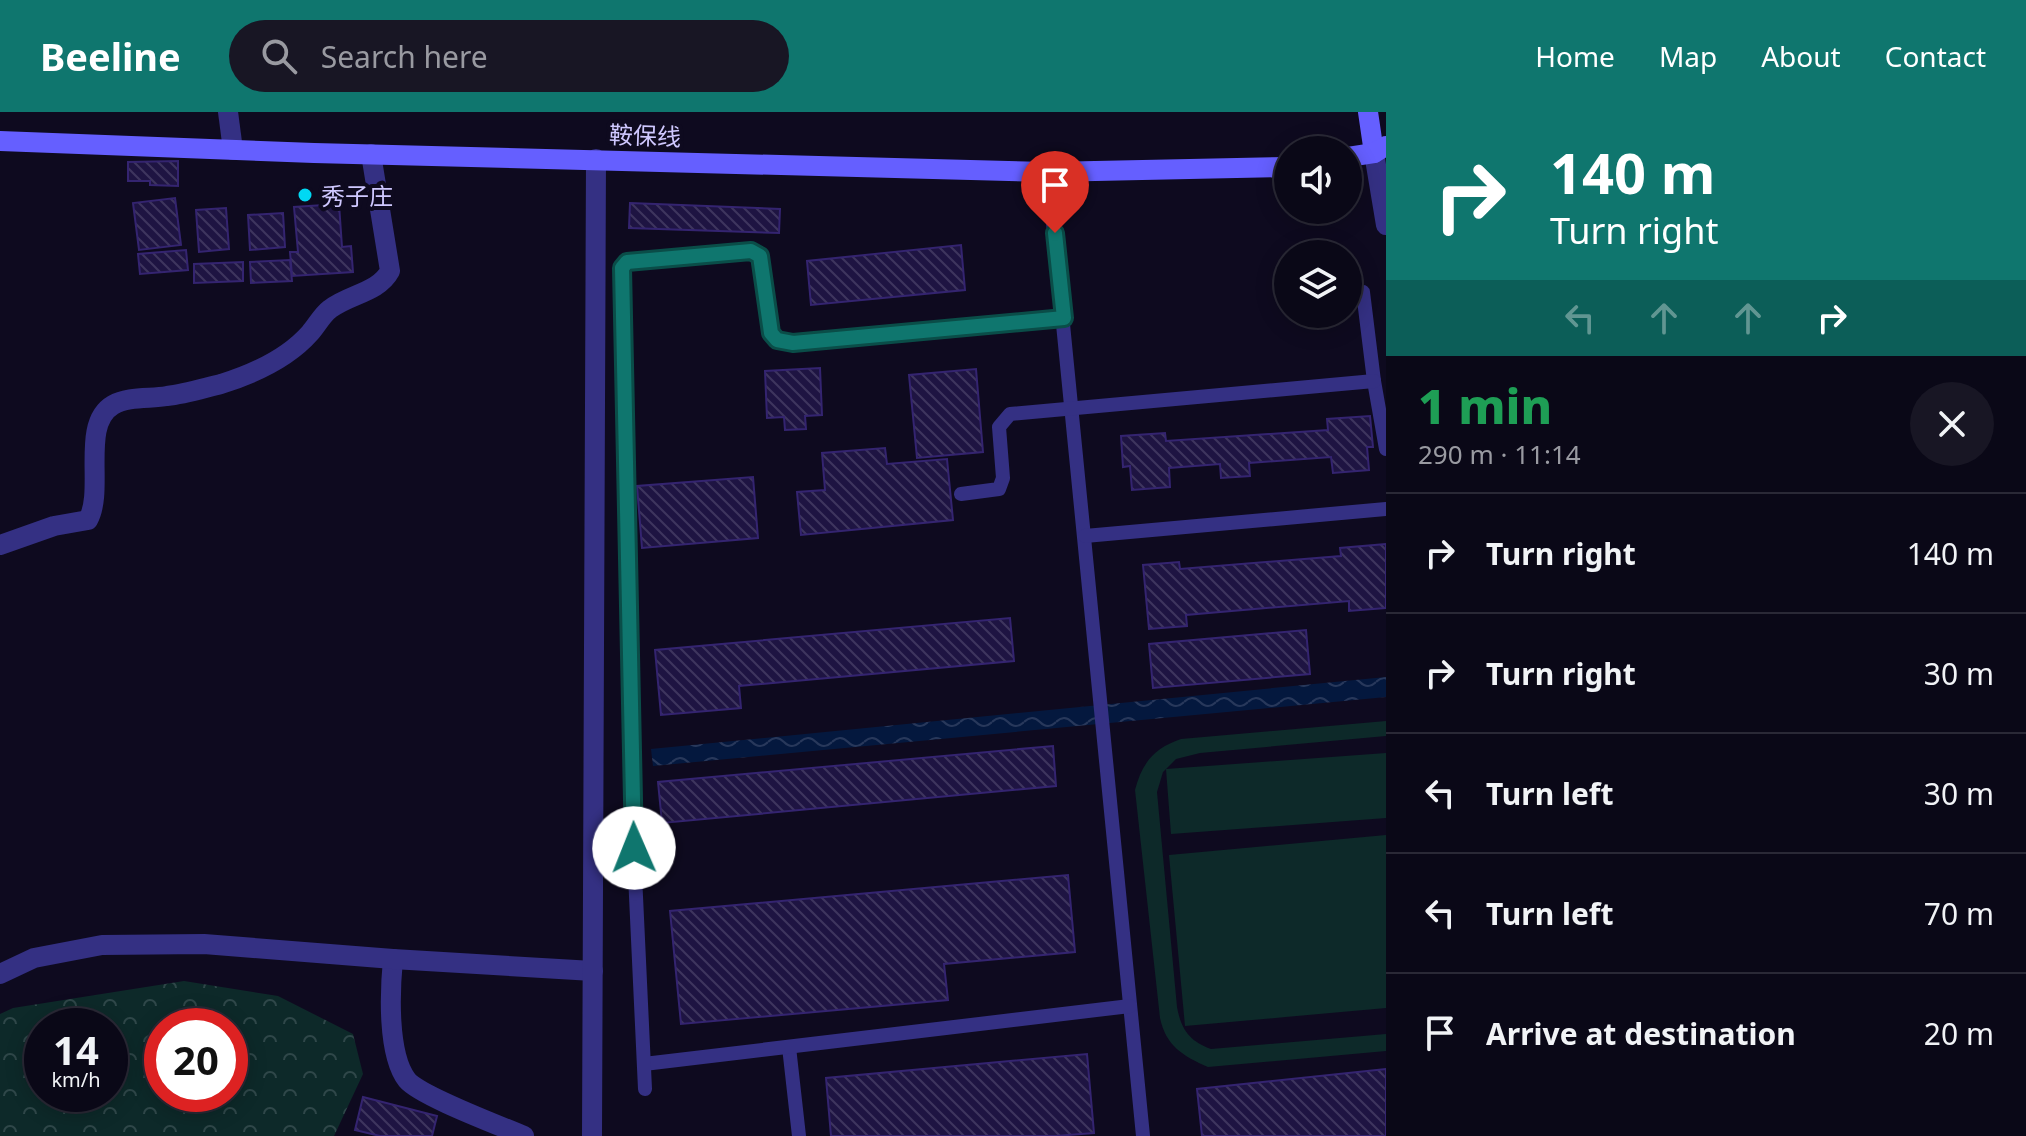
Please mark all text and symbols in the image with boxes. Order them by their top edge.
search box [229,20,789,92]
text: Beeline [40,30,181,82]
icon: search [257,34,301,78]
text: Search here [321,36,488,77]
text: Home [1535,37,1615,75]
text: Map [1659,37,1717,75]
text: About [1761,37,1841,75]
text: Contact [1885,37,1986,75]
street label: 鞍保线 [608,117,682,153]
text: 140 m [1550,134,1715,210]
map controls [1274,136,1362,328]
button: sound [1274,136,1362,224]
icon: right [1418,144,1522,248]
pin [1021,151,1089,233]
icon: arrive [1033,163,1077,207]
place label: 秀子庄 [321,179,393,212]
marker: 秀子庄 [296,186,314,204]
text: Turn right [1550,206,1718,255]
button: layers [1274,240,1362,328]
icon: left [1558,296,1602,340]
icon: ahead [1642,296,1686,340]
icon: ahead [1726,296,1770,340]
icon: right [1810,296,1854,340]
text: 1 min [1418,373,1552,438]
button: close [1910,382,1994,466]
text: 290 m · 11:14 [1418,436,1581,472]
icon: right [1418,531,1462,575]
text: Turn right [1486,533,1636,574]
text: 140 m [1907,533,1994,574]
icon: right [1418,651,1462,695]
text: Turn right [1486,653,1636,694]
text: 30 m [1924,653,1994,694]
icon: left [1418,771,1462,815]
text: Turn left [1486,773,1614,814]
text: 30 m [1924,773,1994,814]
position arrow [592,806,676,890]
icon: left [1418,891,1462,935]
text: Turn left [1486,893,1614,934]
text: 70 m [1924,893,1994,934]
speed limit sign: 20 [144,1008,248,1112]
icon: arrive [1418,1011,1462,1055]
text: Arrive at destination [1486,1013,1796,1054]
text: 20 m [1924,1013,1994,1054]
text: 14 [53,1022,99,1077]
text: km/h [51,1066,101,1093]

